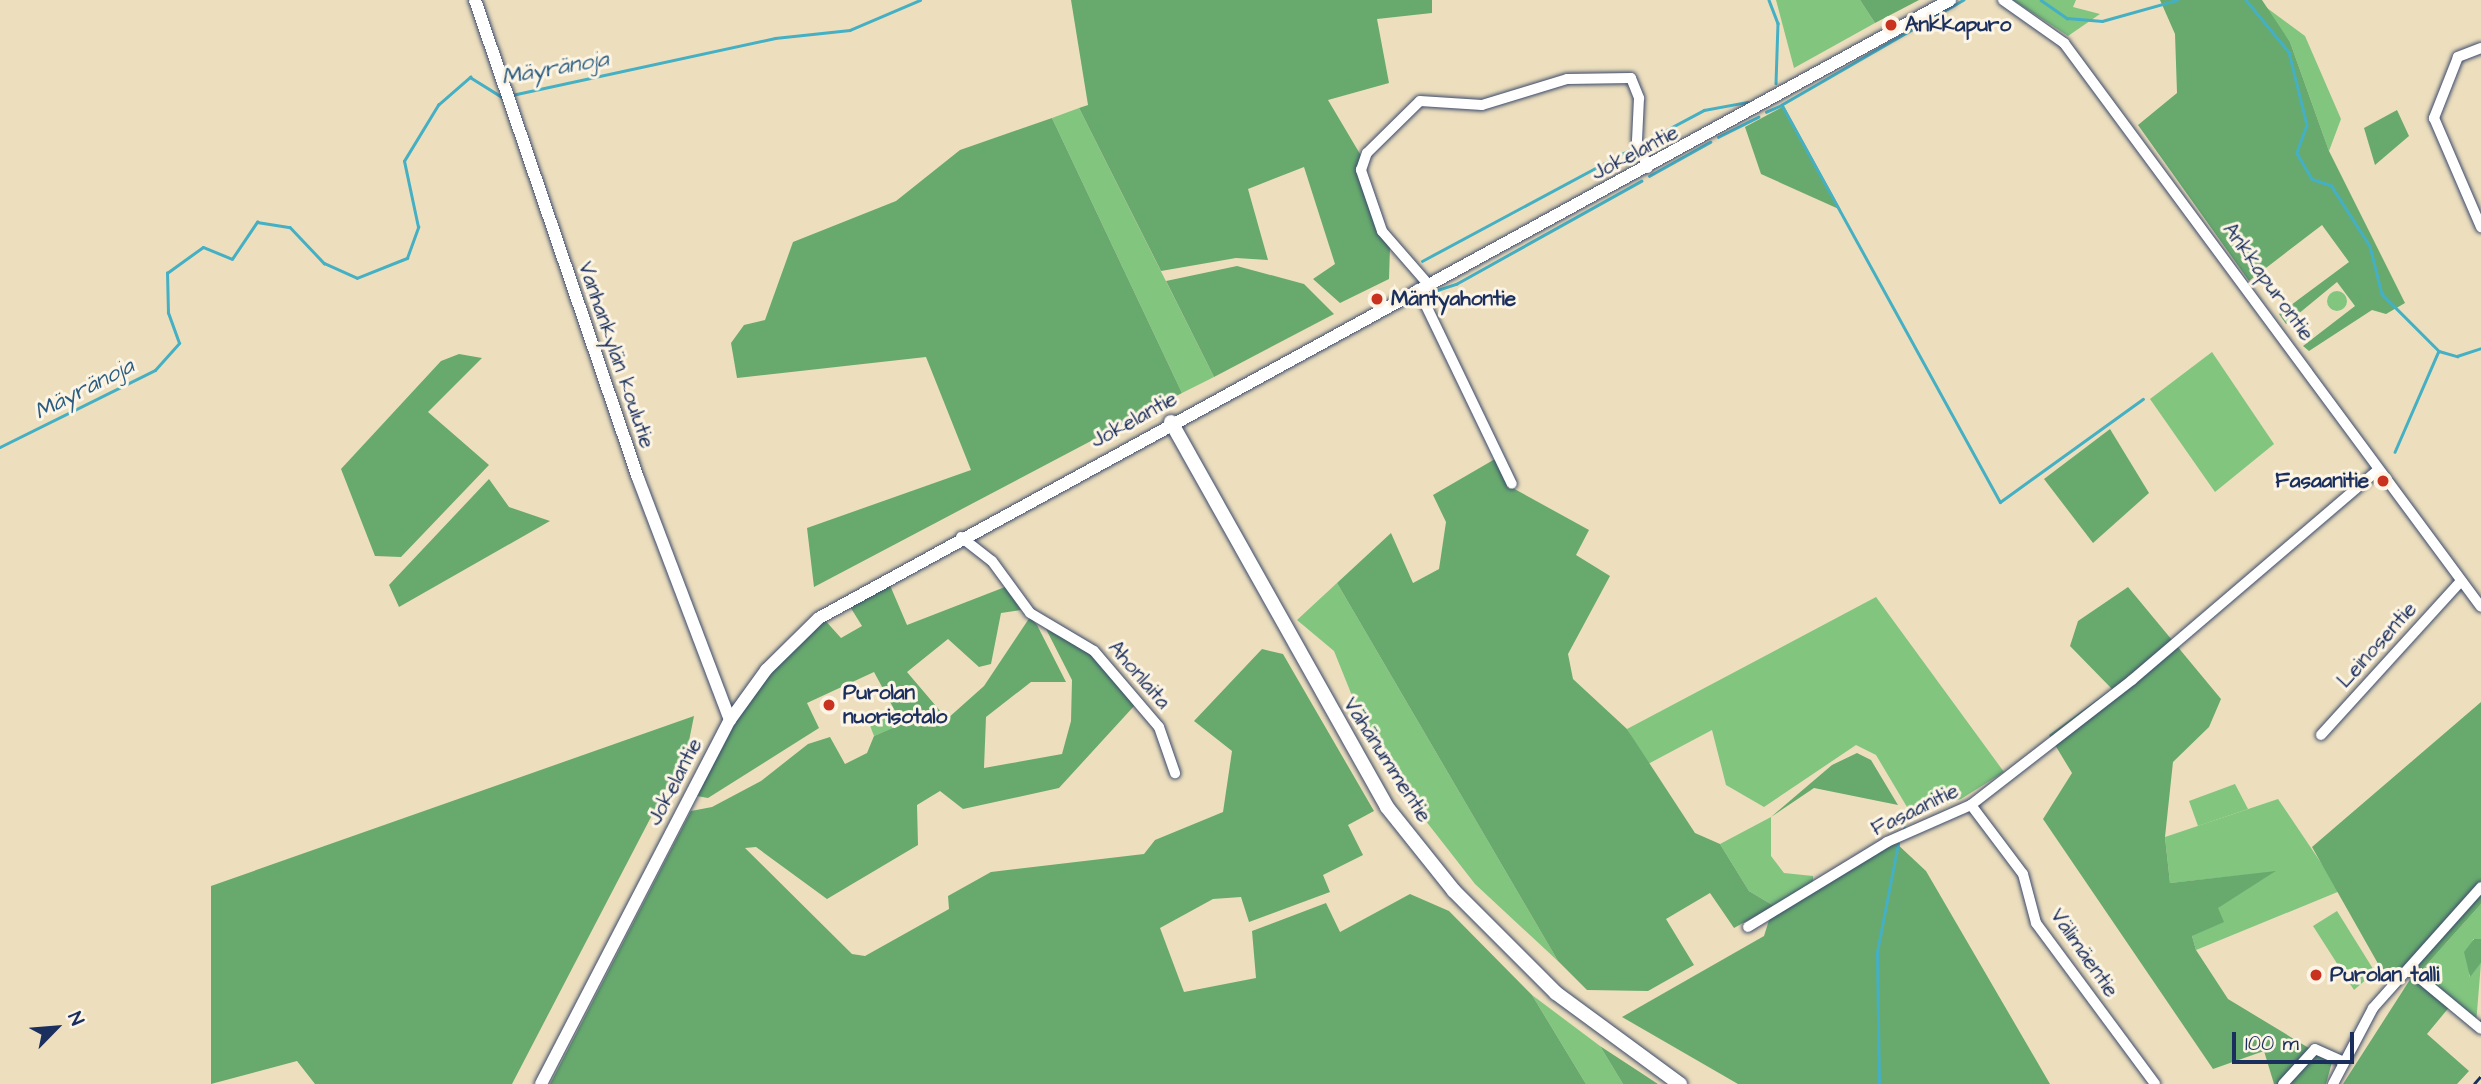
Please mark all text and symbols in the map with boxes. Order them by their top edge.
place label: Ankkapuro [1905,12,2011,38]
marker: Ankkapuro [1883,17,1899,33]
water label: Mäyränoja [499,45,611,91]
street label: Jokelantie [1587,120,1683,186]
street label: Ankkapurontie [2217,218,2319,346]
street label: Vanhankylän koulutie [572,258,660,452]
place label: Mäntyahontie [1391,286,1516,312]
marker: Mäntyahontie [1369,291,1385,307]
water label: Mäyränoja [30,352,138,426]
street label: Jokelantie [1086,386,1182,454]
place label: Fasaanitie [2275,468,2369,494]
marker: Fasaanitie [2375,473,2391,489]
street label: Leinosentie [2332,597,2422,693]
street label: Ahonlaita [1102,636,1176,714]
place label: Purolan nuorisotalo [843,680,947,730]
street label: Vähänummentie [1337,693,1437,827]
marker: Purolan nuorisotalo [821,697,837,713]
street label: Jokelantie [642,734,708,830]
street label: Fasaanitie [1867,778,1963,842]
street label: Välimäentie [2044,904,2124,1002]
place label: Purolan talli [2330,962,2439,988]
marker: Purolan talli [2308,967,2324,983]
north arrow [21,993,91,1063]
text: N [61,1008,90,1030]
scale bar [2236,1018,2358,1062]
text: 100 m [2245,1029,2299,1058]

